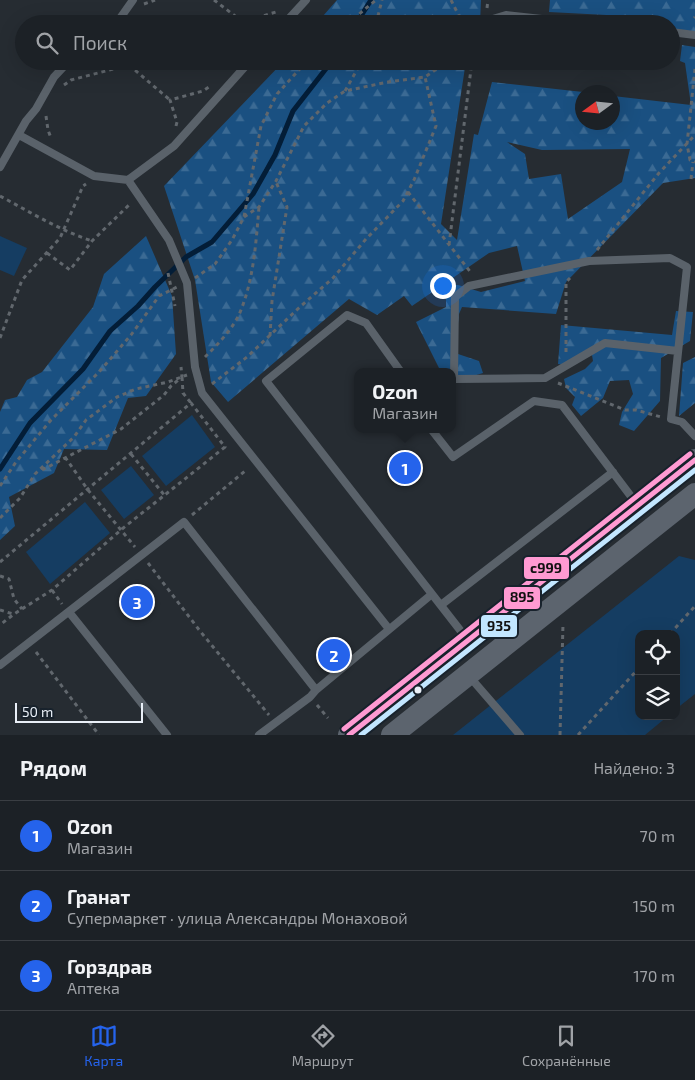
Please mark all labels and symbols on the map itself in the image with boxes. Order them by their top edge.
north arrow [575,85,620,130]
your location [430,273,456,299]
pin: 1 [389,449,421,487]
line badge: с999 [523,556,570,580]
text: с999 [530,559,562,576]
pin: 3 [121,583,153,621]
line badge: 895 [503,586,541,610]
text: 895 [510,588,535,605]
line badge: 935 [480,614,518,638]
text: 935 [487,617,511,634]
pin: 2 [318,636,350,674]
unlabelled marker [413,685,423,695]
scale bar [15,700,142,723]

